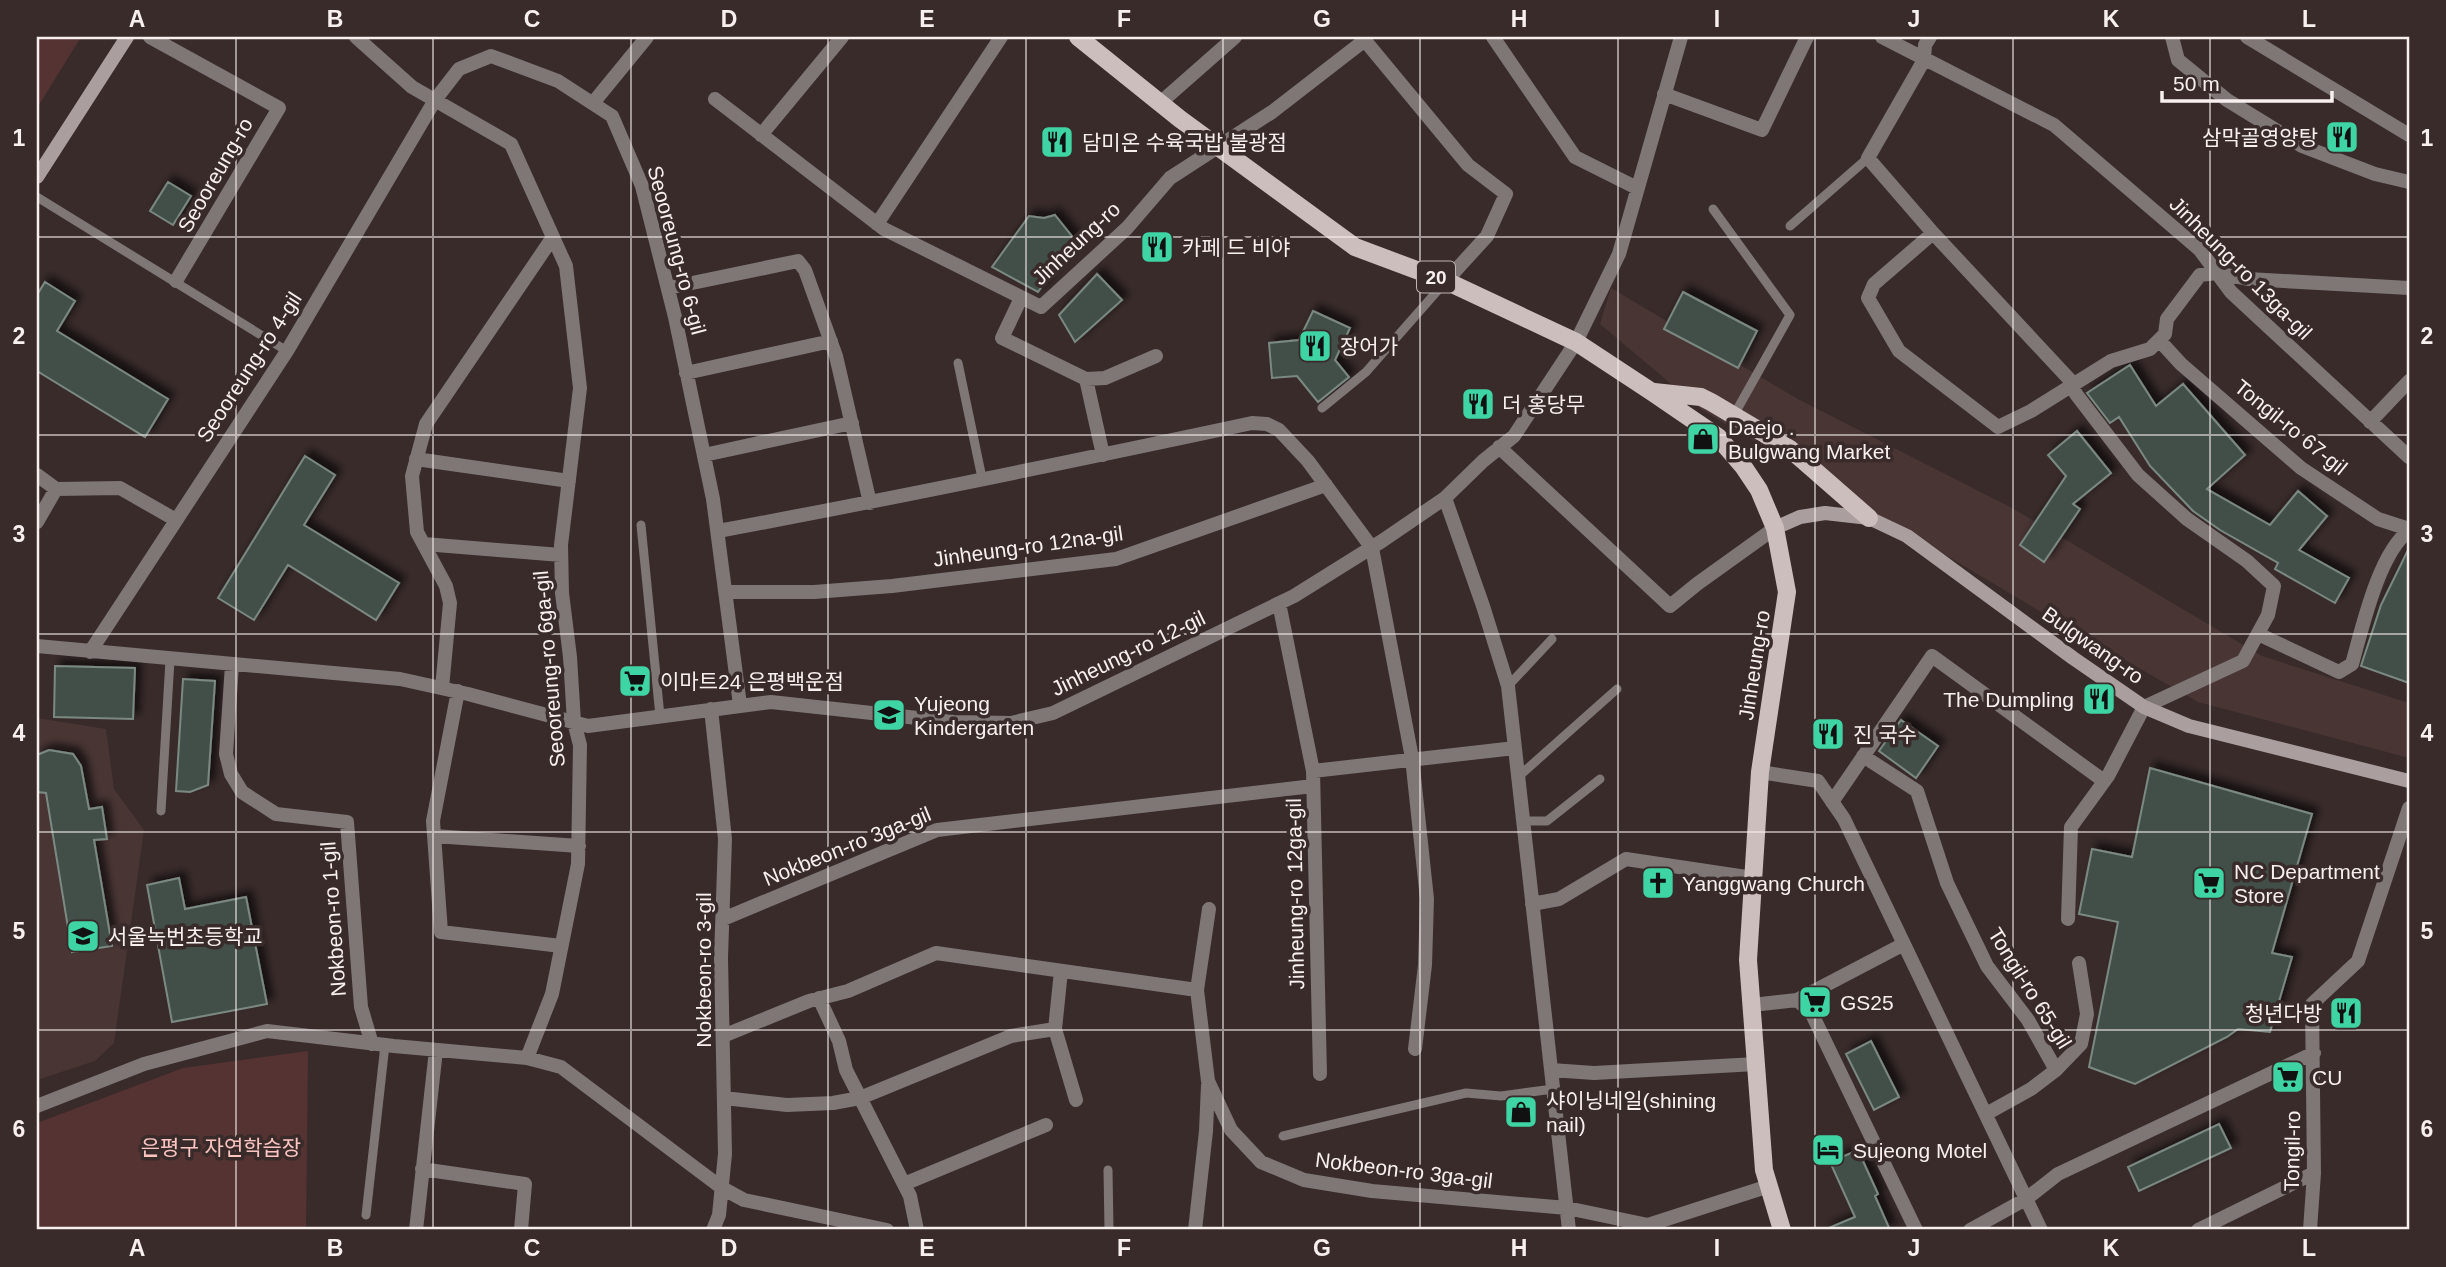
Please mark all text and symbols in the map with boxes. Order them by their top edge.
text: A [129,6,145,32]
text: B [327,6,343,32]
text: C [524,6,540,32]
text: D [721,6,737,32]
text: E [919,6,935,32]
text: F [1117,6,1131,32]
text: G [1313,6,1331,32]
text: H [1511,6,1527,32]
text: I [1714,6,1720,32]
text: J [1908,6,1920,32]
text: K [2103,6,2120,32]
text: L [2302,6,2316,32]
scale bar [2162,60,2332,104]
text: 50 m [2173,72,2220,95]
street label: Seooreung-ro [173,114,257,236]
restaurant icon: 삼막골영양탕 [2323,118,2361,156]
restaurant icon: 담미온 수육국밥 불광점 [1038,123,1076,161]
text: 1 [13,125,26,151]
text: 1 [2421,125,2434,151]
place label: 삼막골영양탕 [2202,126,2318,149]
place label: 담미온 수육국밥 불광점 [1082,131,1287,154]
street label: Seooreung-ro 6-gil [643,163,711,337]
street label: Jinheung-ro 13ga-gil [2165,192,2317,344]
street label: Jinheung-ro [1028,197,1124,289]
restaurant icon: 카페 드 비야 [1138,228,1176,266]
place label: 카페 드 비야 [1182,236,1290,259]
road number: 20 [1417,262,1455,292]
street label: Seooreung-ro 4-gil [192,288,306,446]
text: 2 [13,323,25,349]
text: 2 [2421,323,2433,349]
restaurant icon: 장어가 [1296,327,1334,365]
place label: 장어가 [1340,335,1398,358]
street label: Tongil-ro 67-gil [2230,375,2352,479]
restaurant icon: 더 홍당무 [1459,385,1497,423]
place label: 더 홍당무 [1502,393,1585,416]
place label: Daejo . Bulgwang Market [1728,416,1890,463]
shop icon: Daejo . Bulgwang Market [1684,420,1722,458]
text: 3 [13,521,25,547]
street label: Jinheung-ro 12na-gil [932,521,1124,571]
text: 3 [2421,521,2433,547]
street label: Seooreung-ro 6ga-gil [529,570,569,768]
street label: Bulgwang-ro [2038,602,2148,688]
street label: Jinheung-ro 12-gil [1047,606,1209,700]
street label: Jinheung-ro [1734,608,1774,722]
supermarket icon: 이마트24 은평백운점 [616,662,654,700]
place label: 이마트24 은평백운점 [660,670,844,693]
restaurant icon: The Dumpling [2080,680,2118,718]
place label: The Dumpling [1943,688,2074,711]
place label: Yujeong Kindergarten [914,692,1034,739]
school or university icon: Yujeong Kindergarten [870,696,908,734]
restaurant icon: 진 국수 [1809,715,1847,753]
text: 4 [13,720,26,746]
text: 4 [2421,720,2434,746]
place label: 진 국수 [1853,723,1917,746]
street label: Jinheung-ro 12ga-gil [1282,798,1308,990]
street label: Nokbeon-ro 3ga-gil [760,802,934,890]
street label: Nokbeon-ro 1-gil [316,841,350,997]
place label: NC Department Store [2234,860,2380,907]
church icon: Yanggwang Church [1639,864,1677,902]
supermarket icon: NC Department Store [2190,864,2228,902]
place label: Yanggwang Church [1682,872,1865,895]
street label: Nokbeon-ro 3-gil [692,892,715,1048]
school or university icon: 서울녹번초등학교 [64,917,102,955]
text: 5 [13,918,26,944]
text: 5 [2421,918,2434,944]
street label: Tongil-ro 65-gil [1984,924,2076,1052]
place label: 서울녹번초등학교 [108,925,263,948]
supermarket icon: GS25 [1796,983,1834,1021]
place label: GS25 [1840,991,1894,1014]
restaurant icon: 청년다방 [2327,994,2365,1032]
place label: 청년다방 [2245,1002,2322,1025]
supermarket icon: CU [2269,1058,2307,1096]
place label: CU [2312,1066,2342,1089]
place label: 샤이닝네일(shining nail) [1546,1089,1716,1136]
shop icon: 샤이닝네일(shining nail) [1502,1093,1540,1131]
street label: Tongil-ro [2280,1111,2304,1191]
text: 6 [13,1116,25,1142]
text: 6 [2421,1116,2433,1142]
hotel icon: Sujeong Motel [1809,1131,1847,1169]
park label: 은평구 자연학습장 [141,1136,301,1159]
place label: Sujeong Motel [1853,1139,1987,1162]
street label: Nokbeon-ro 3ga-gil [1314,1148,1494,1192]
text: A [129,1235,145,1261]
text: B [327,1235,343,1261]
text: C [524,1235,540,1261]
text: D [721,1235,737,1261]
text: E [919,1235,935,1261]
text: F [1117,1235,1131,1261]
text: G [1313,1235,1331,1261]
text: H [1511,1235,1527,1261]
text: I [1714,1235,1720,1261]
text: J [1908,1235,1920,1261]
text: K [2103,1235,2120,1261]
text: L [2302,1235,2316,1261]

